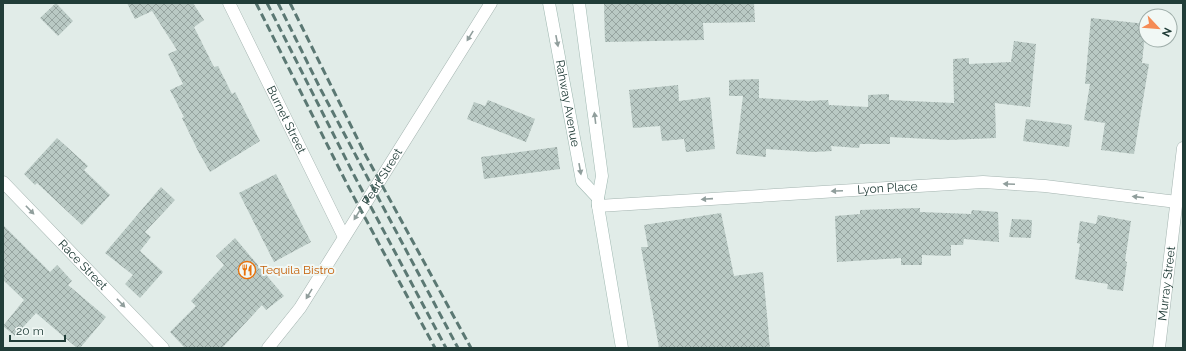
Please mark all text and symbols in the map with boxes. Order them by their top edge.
north arrow [1138,8,1178,48]
text: N [1159,26,1174,39]
one-way arrow [466,31,474,41]
one-way arrow [554,35,560,47]
street label: Rahway Avenue [553,59,583,148]
street label: Burnet Street [264,83,309,156]
one-way arrow [591,112,598,124]
street label: Pearl Street [359,146,405,208]
one-way arrow [578,163,584,175]
street label: Lyon Place [857,179,918,197]
one-way arrow [1002,181,1015,187]
one-way arrow [830,188,843,194]
one-way arrow [1132,194,1144,201]
one-way arrow [700,196,713,202]
one-way arrow [25,205,35,215]
one-way arrow [354,209,361,221]
street label: Race Street [55,237,110,293]
street label: Murray Street [1155,245,1178,322]
restaurant icon: Tequila Bistro [237,260,257,280]
place label: Tequila Bistro [260,263,335,277]
one-way arrow [305,289,313,299]
one-way arrow [116,298,125,309]
scale bar [10,317,65,343]
text: 20 m [16,324,44,338]

